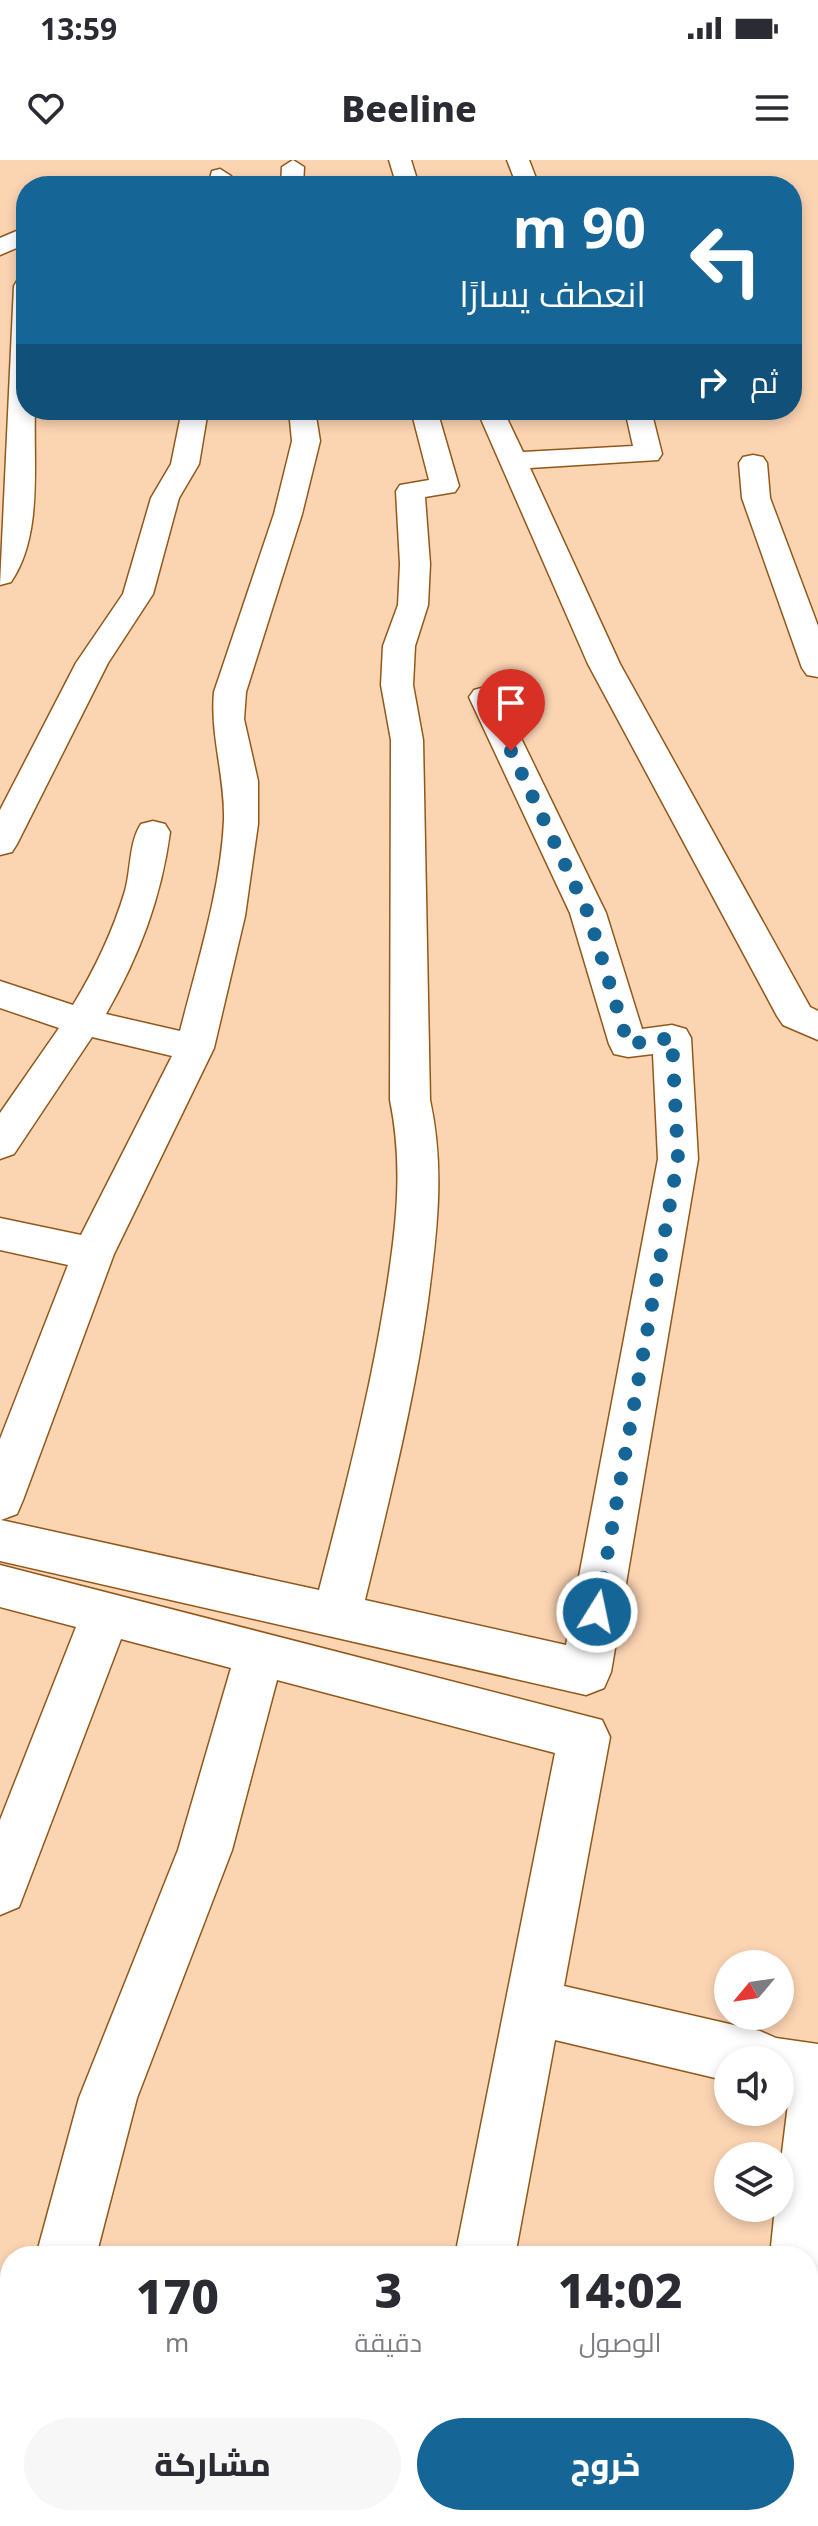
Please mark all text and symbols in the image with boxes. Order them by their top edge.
text: 13:59 [40,8,117,49]
text: Beeline [341,84,477,133]
icon: heart [24,86,68,130]
icon: menu [750,86,794,130]
text: 90 m [513,188,646,264]
icon: left [674,208,778,312]
text: انعطف يسارًا [459,269,646,318]
icon: right [690,360,734,404]
text: ثم [750,361,778,402]
pin [477,669,545,751]
icon: arrive [489,681,533,725]
position arrow [555,1570,639,1654]
north arrow [714,1950,794,2030]
map controls [714,1950,794,2222]
button: sound [714,2046,794,2126]
button: layers [714,2142,794,2222]
text: 3 [374,2257,402,2322]
text: 14:02 [558,2257,682,2322]
text: 170 [136,2263,219,2328]
text: m [165,2324,189,2360]
text: دقيقة [354,2324,422,2360]
text: الوصول [579,2324,661,2360]
button: مشاركة [24,2418,401,2510]
button: خروج [417,2418,794,2510]

